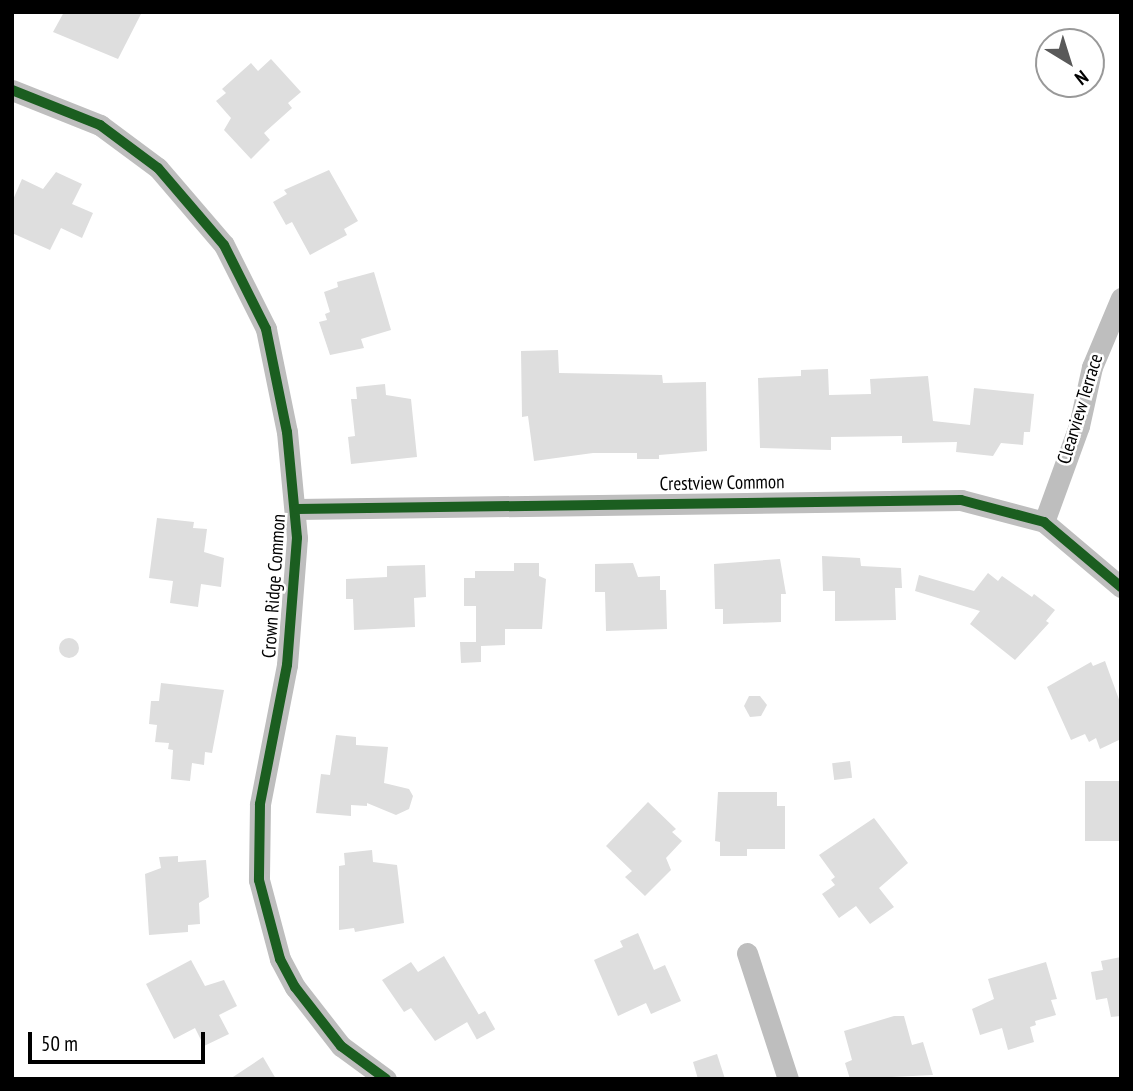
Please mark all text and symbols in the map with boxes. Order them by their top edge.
north arrow [1035,28,1105,98]
text: N [1070,65,1093,91]
street label: Clearview Terrace [1052,351,1108,467]
street label: Crestview Common [659,471,785,495]
street label: Crown Ridge Common [258,513,290,659]
scale bar [32,1018,208,1062]
text: 50 m [41,1030,78,1057]

